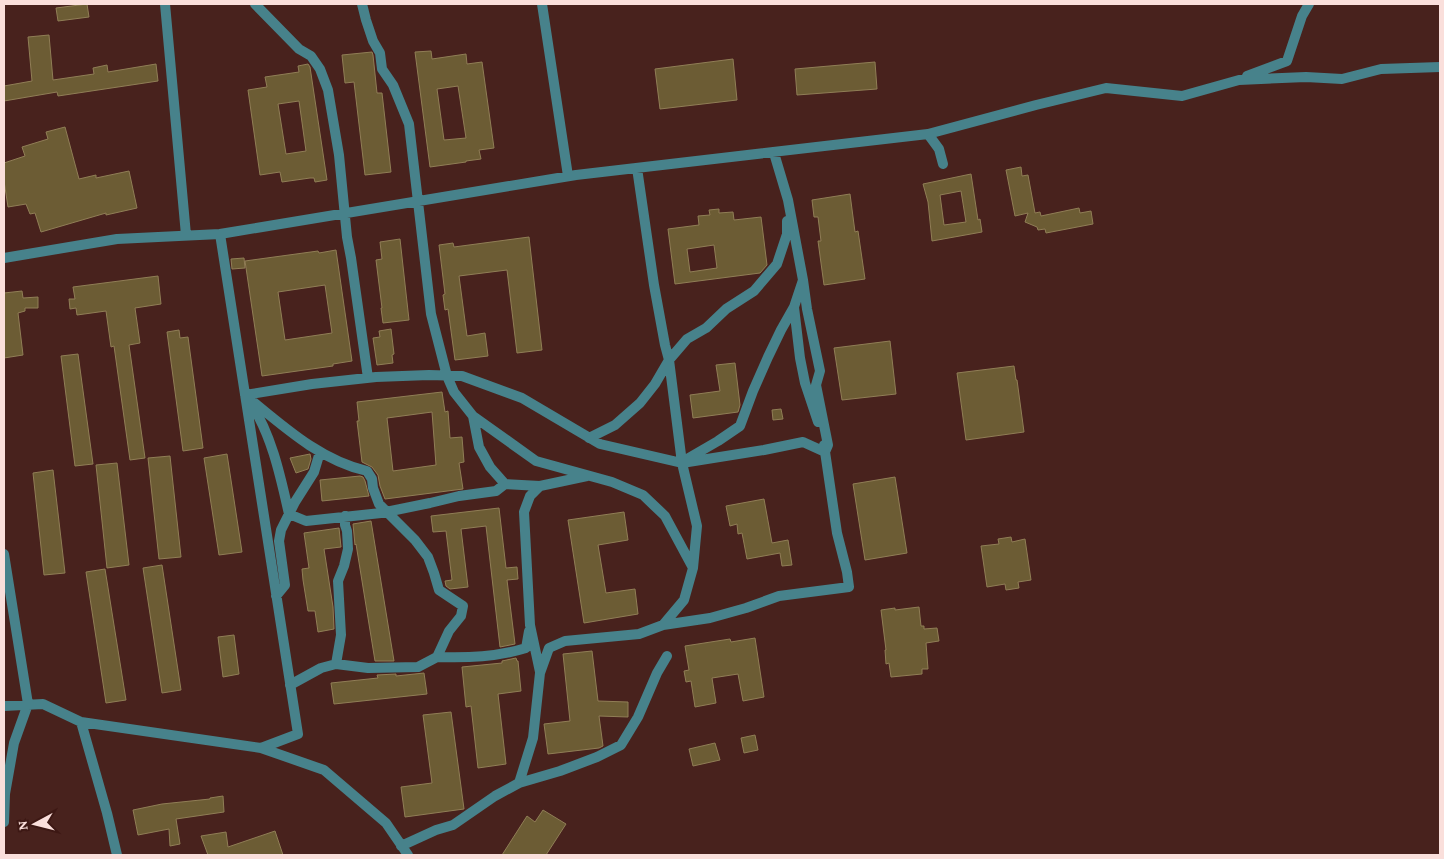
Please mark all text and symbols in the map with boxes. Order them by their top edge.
north arrow [10,799,60,849]
text: N [14,819,31,831]

